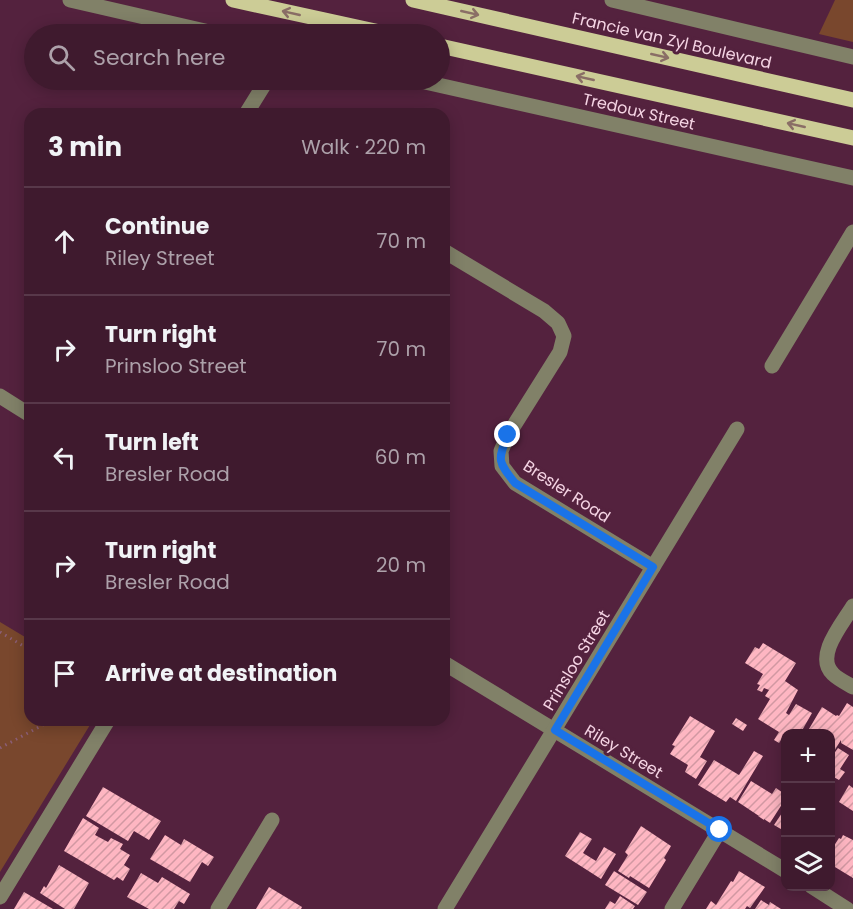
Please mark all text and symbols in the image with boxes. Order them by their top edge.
one-way arrow [281,6,300,18]
street label: Francie van Zyl Boulevard [570,6,774,75]
one-way arrow [460,8,479,19]
search box [24,24,450,90]
icon: search [45,41,78,74]
text: Search here [93,42,226,73]
one-way arrow [650,51,669,62]
one-way arrow [576,72,595,83]
street label: Tredoux Street [580,87,697,136]
one-way arrow [787,119,806,130]
text: 3 min [48,129,122,165]
text: Walk · 220 m [301,133,426,161]
text: Continue [105,211,209,242]
icon: ahead [48,225,81,258]
text: 70 m [377,227,426,255]
text: Riley Street [105,244,215,272]
text: Turn right [105,319,216,350]
icon: right [48,333,81,366]
text: 70 m [377,335,426,363]
text: Prinsloo Street [105,352,247,380]
route end [494,421,520,447]
text: Turn left [105,427,199,458]
icon: left [48,441,81,474]
text: 60 m [375,443,426,471]
street label: Bresler Road [519,455,615,528]
text: Bresler Road [105,460,230,488]
text: Turn right [105,535,216,566]
icon: right [48,549,81,582]
text: 20 m [376,551,426,579]
text: Bresler Road [105,568,230,596]
street label: Prinsloo Street [537,606,616,715]
icon: arrive [48,657,81,690]
text: Arrive at destination [105,658,337,689]
street label: Riley Street [580,719,667,784]
map controls [781,729,835,891]
button: + [781,729,835,783]
button: − [781,783,835,837]
route start [706,816,732,842]
button: layers [781,837,835,891]

